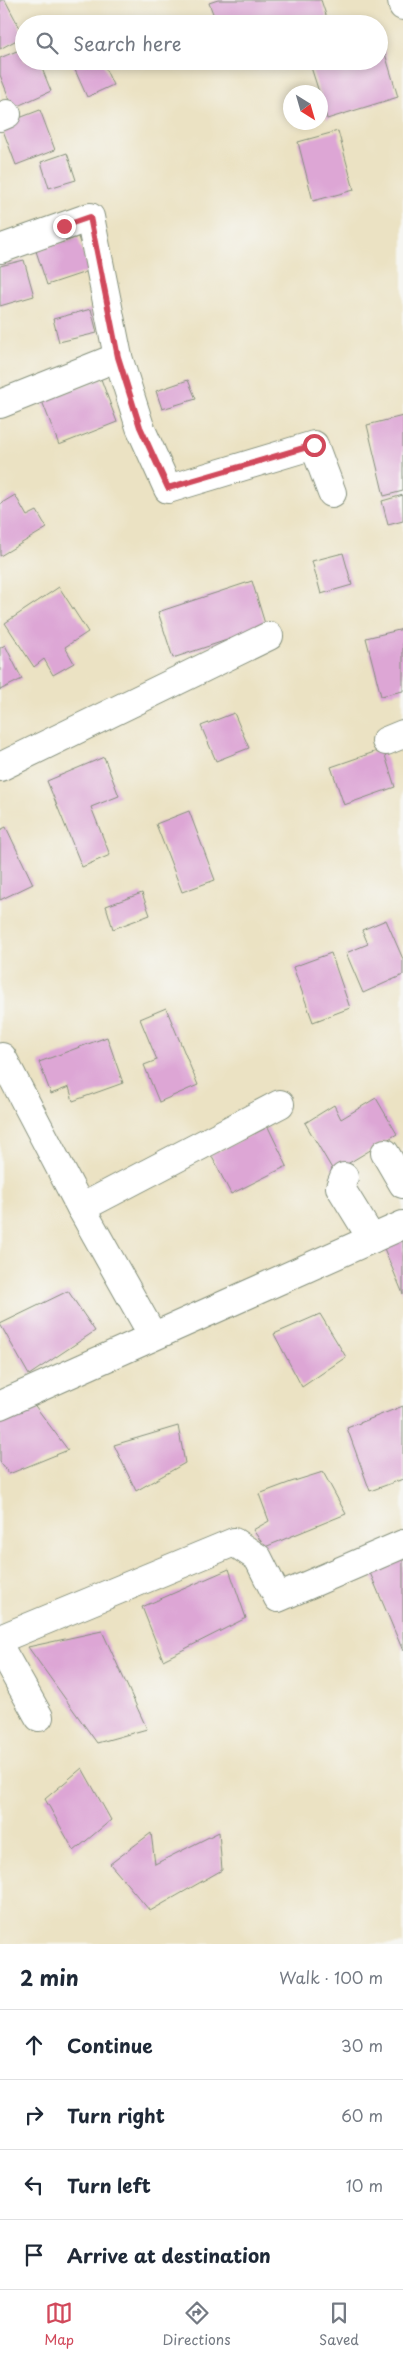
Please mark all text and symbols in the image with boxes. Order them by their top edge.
search box [15,15,388,70]
icon: search [33,29,61,57]
text: Search here [73,29,182,57]
north arrow [283,85,328,130]
route end [53,215,76,238]
route start [303,434,326,457]
text: 2 min [20,1961,79,1993]
text: Walk · 100 m [279,1965,383,1989]
icon: ahead [20,2031,48,2059]
text: Continue [67,2031,153,2059]
text: 30 m [341,2033,383,2057]
icon: right [20,2101,48,2129]
text: Turn right [67,2101,165,2129]
text: 60 m [341,2103,383,2127]
icon: left [20,2171,48,2199]
text: Turn left [67,2171,151,2199]
text: 10 m [346,2173,383,2197]
icon: arrive [20,2241,48,2269]
text: Arrive at destination [67,2241,271,2269]
tab: Map [44,2299,74,2350]
tab: Directions [163,2299,231,2350]
tab: Saved [319,2299,359,2350]

